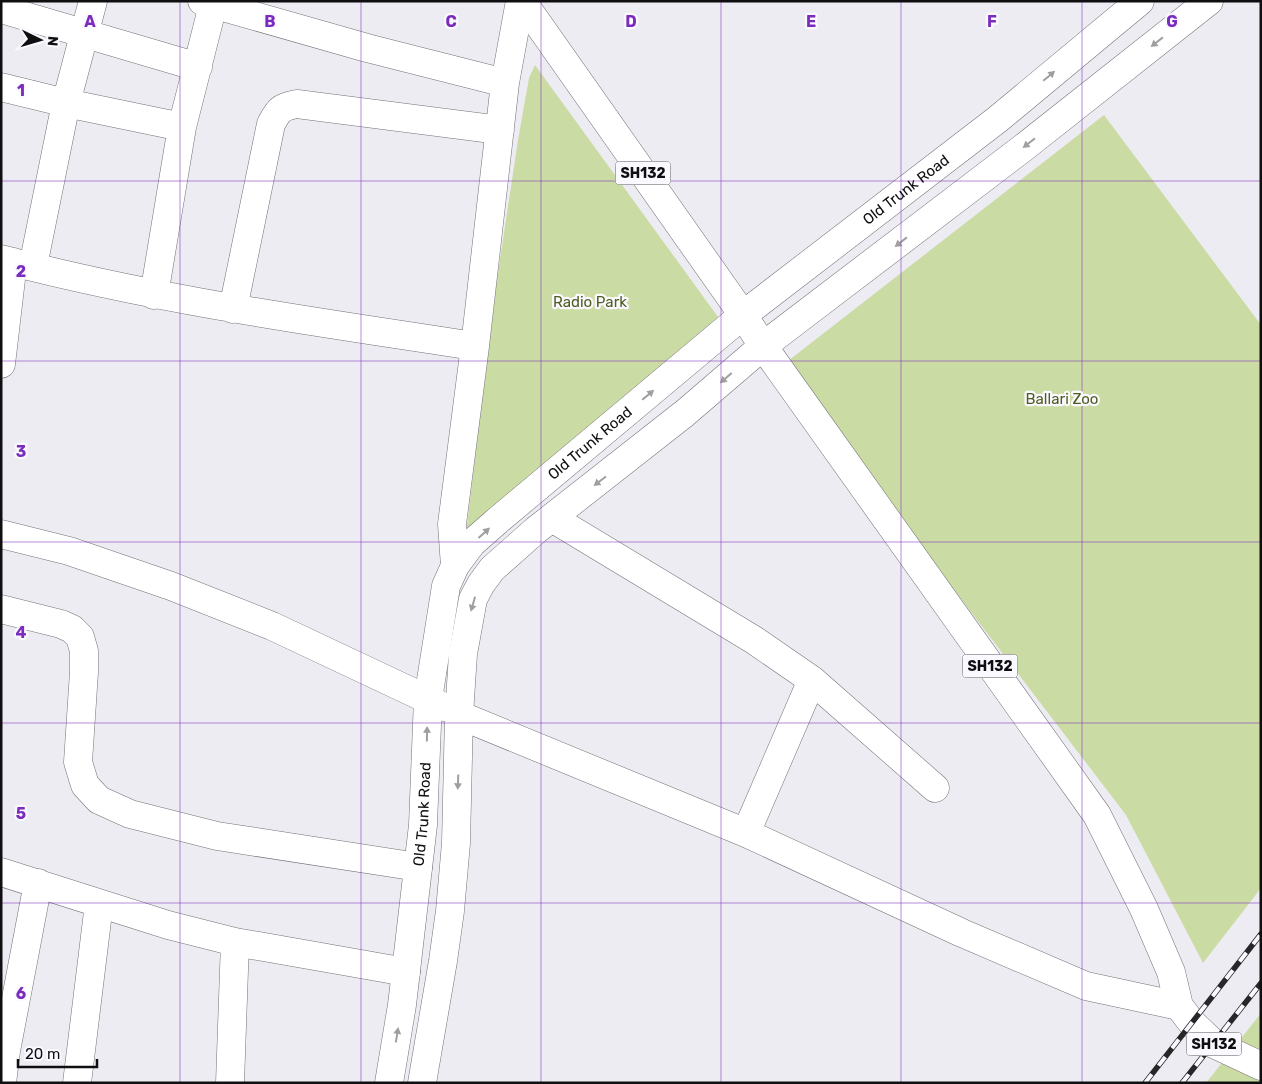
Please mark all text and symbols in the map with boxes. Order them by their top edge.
text: A [84,12,96,31]
text: B [264,12,276,31]
text: C [445,12,457,31]
text: D [625,12,637,31]
text: E [806,12,816,31]
text: F [987,12,997,31]
text: G [1166,12,1178,31]
north arrow [15,15,65,65]
text: N [44,35,61,47]
one-way arrow [1151,37,1164,48]
one-way arrow [1043,71,1056,82]
text: 1 [17,81,25,100]
one-way arrow [1023,137,1036,148]
street label: Old Trunk Road [859,151,953,229]
road number: SH132 [616,162,670,184]
one-way arrow [894,237,907,247]
text: 2 [16,262,26,281]
park label: Radio Park [553,293,627,311]
one-way arrow [721,372,733,384]
one-way arrow [641,389,654,400]
park label: Ballari Zoo [1026,390,1098,408]
street label: Old Trunk Road [544,403,636,483]
text: 3 [16,442,26,461]
one-way arrow [594,475,607,486]
one-way arrow [477,527,489,539]
one-way arrow [468,596,476,611]
text: 4 [16,623,27,642]
road number: SH132 [962,654,1018,678]
one-way arrow [423,726,431,742]
street label: Old Trunk Road [409,762,434,867]
one-way arrow [453,775,461,791]
text: 5 [16,804,26,823]
text: 6 [16,984,26,1003]
one-way arrow [393,1026,401,1042]
road number: SH132 [1186,1032,1242,1056]
scale bar [18,1036,96,1068]
text: 20 m [25,1045,60,1063]

